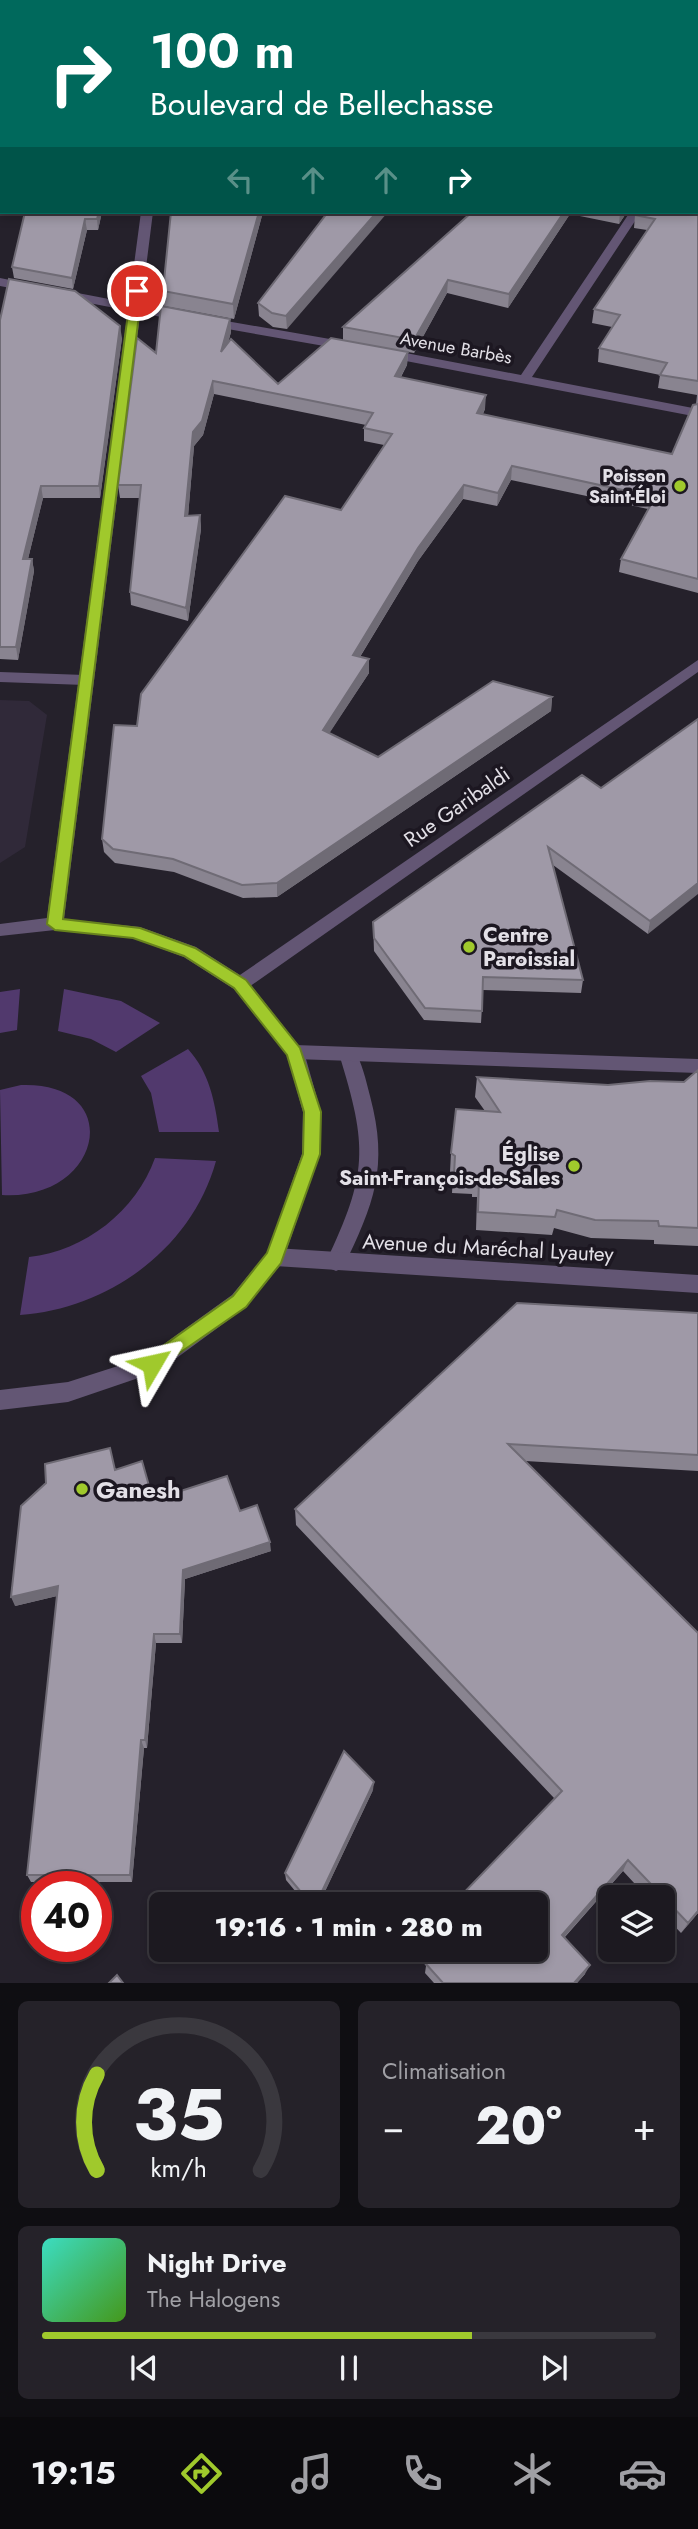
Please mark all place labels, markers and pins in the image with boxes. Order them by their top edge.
pin [107,261,167,321]
place label: Poisson Saint-Éloi [589,463,666,510]
marker: Poisson Saint-Éloi [672,478,688,494]
place label: Centre Paroissial [483,920,575,974]
marker: Centre Paroissial [461,939,477,955]
place label: Église Saint-François-de-Sales [339,1139,560,1193]
marker: Église Saint-François-de-Sales [566,1158,582,1174]
place label: Ganesh [96,1472,181,1507]
marker: Ganesh [74,1481,90,1497]

